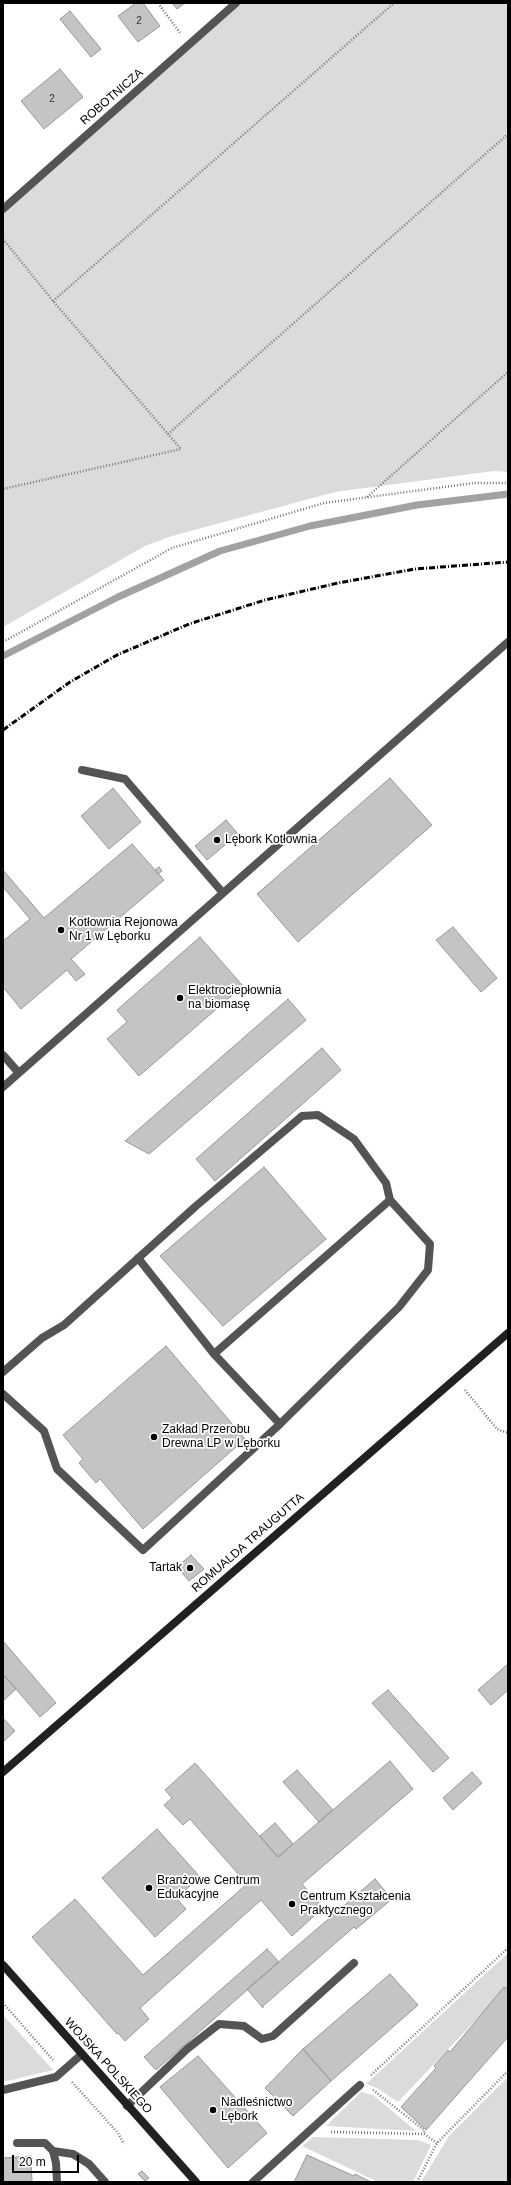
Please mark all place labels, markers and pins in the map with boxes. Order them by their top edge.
place label: Lębork Kotłownia [225,833,317,847]
marker: Lębork Kotłownia [212,835,222,845]
place label: Kotłownia Rejonowa Nr 1 w Lęborku [69,916,178,944]
marker: Kotłownia Rejonowa Nr 1 w Lęborku [56,925,66,935]
place label: Elektrociepłownia na biomasę [188,984,281,1012]
marker: Elektrociepłownia na biomasę [175,993,185,1003]
place label: Zakład Przerobu Drewna LP w Lęborku [162,1423,280,1451]
marker: Zakład Przerobu Drewna LP w Lęborku [149,1432,159,1442]
place label: Tartak [149,1561,182,1575]
marker: Tartak [185,1563,195,1573]
place label: Branżowe Centrum Edukacyjne [157,1874,260,1902]
marker: Branżowe Centrum Edukacyjne [144,1883,154,1893]
place label: Centrum Kształcenia Praktycznego [300,1890,411,1918]
marker: Centrum Kształcenia Praktycznego [287,1899,297,1909]
place label: Nadleśnictwo Lębork [221,2096,292,2124]
marker: Nadleśnictwo Lębork [208,2105,218,2115]

